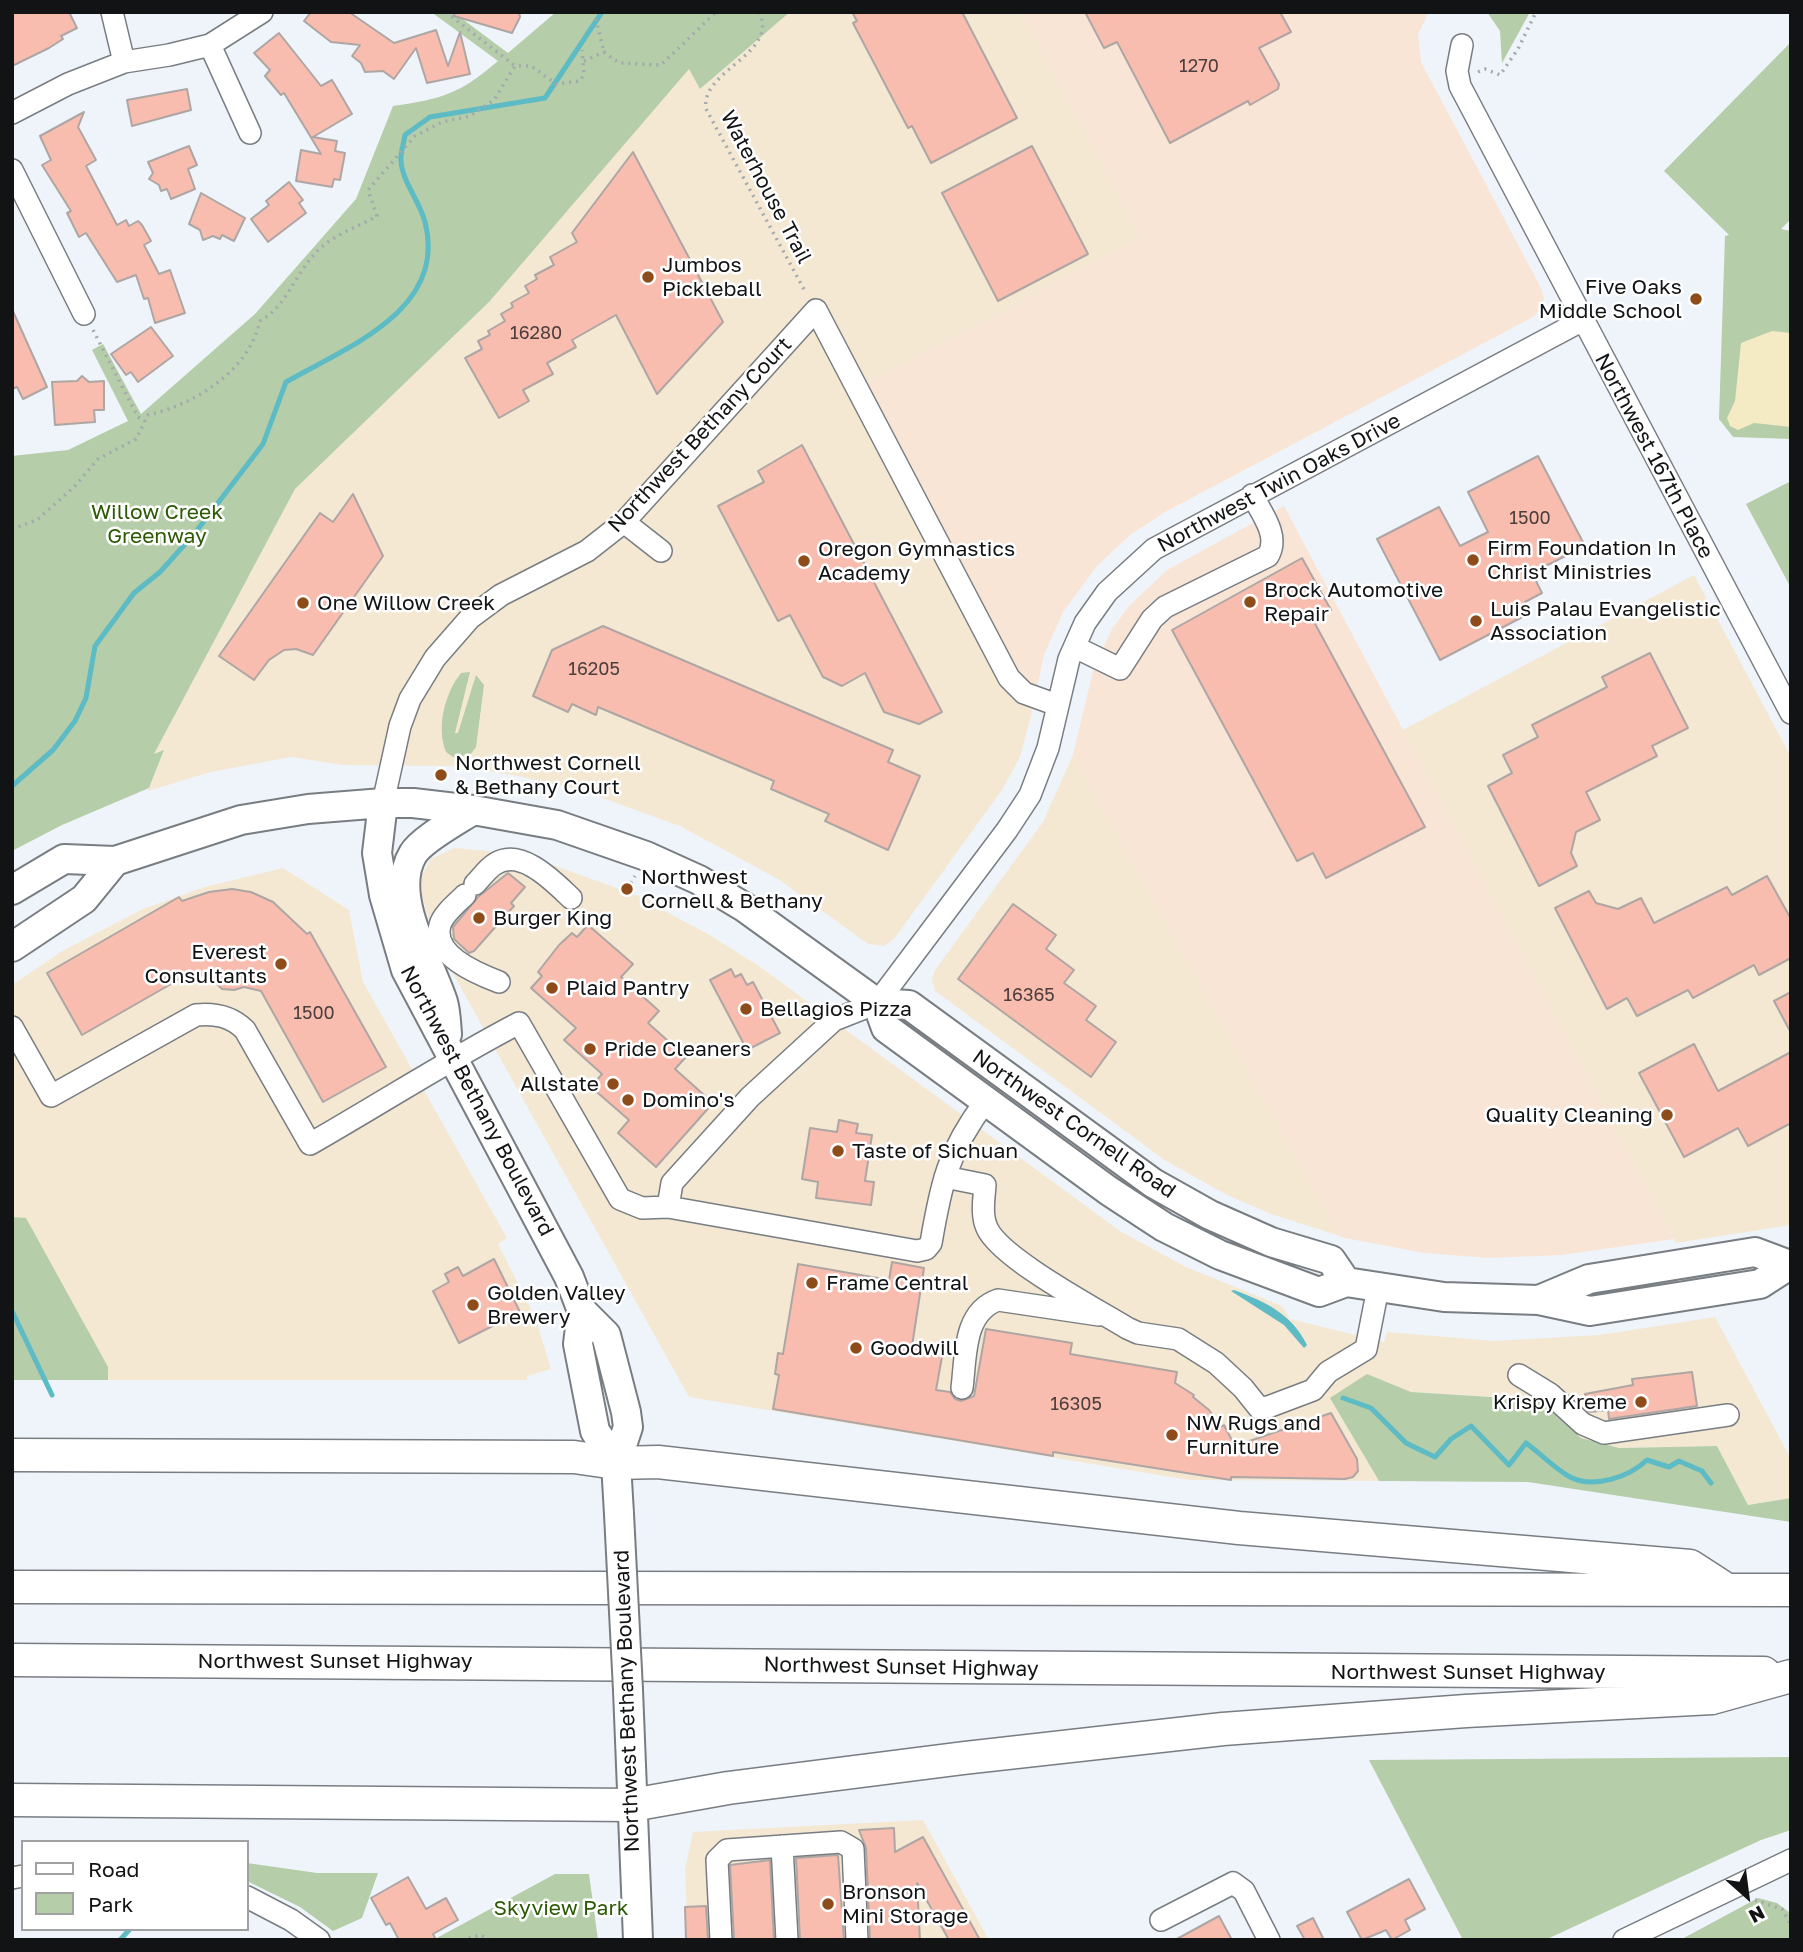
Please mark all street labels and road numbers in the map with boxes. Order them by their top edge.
street label: Waterhouse Trail [715,106,817,268]
street label: Northwest Bethany Court [603,332,797,538]
street label: Northwest 167th Place [1589,349,1719,563]
street label: Northwest Twin Oaks Drive [1153,408,1405,558]
street label: Northwest Bethany Boulevard [395,962,559,1240]
street label: Northwest Cornell Road [968,1044,1180,1204]
street label: Northwest Bethany Boulevard [609,1549,645,1853]
street label: Northwest Sunset Highway [197,1648,473,1674]
street label: Northwest Sunset Highway [763,1652,1039,1682]
street label: Northwest Sunset Highway [1330,1659,1606,1685]

